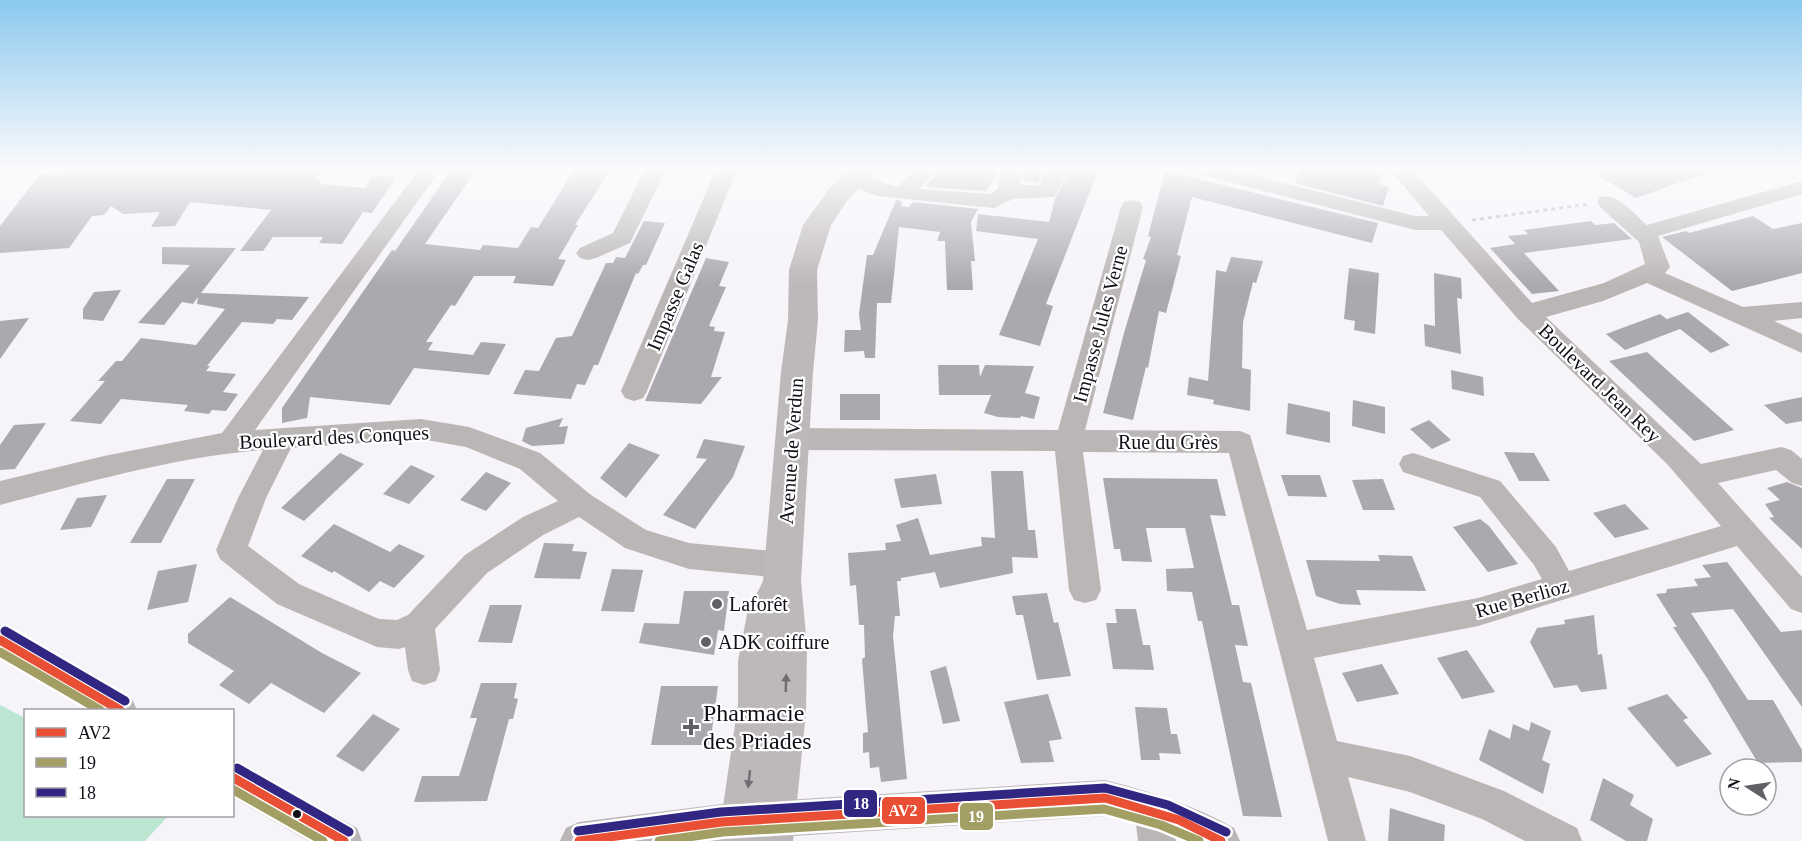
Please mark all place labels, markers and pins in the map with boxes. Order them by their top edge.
place label: Laforêt [729,593,788,615]
marker: Laforêt [710,597,724,611]
place label: ADK coiffure [718,631,829,653]
marker: ADK coiffure [699,635,713,649]
place label: Pharmacie des Priades [703,700,812,754]
marker: Pharmacie des Priades [684,720,698,734]
unlabelled marker [291,808,303,820]

